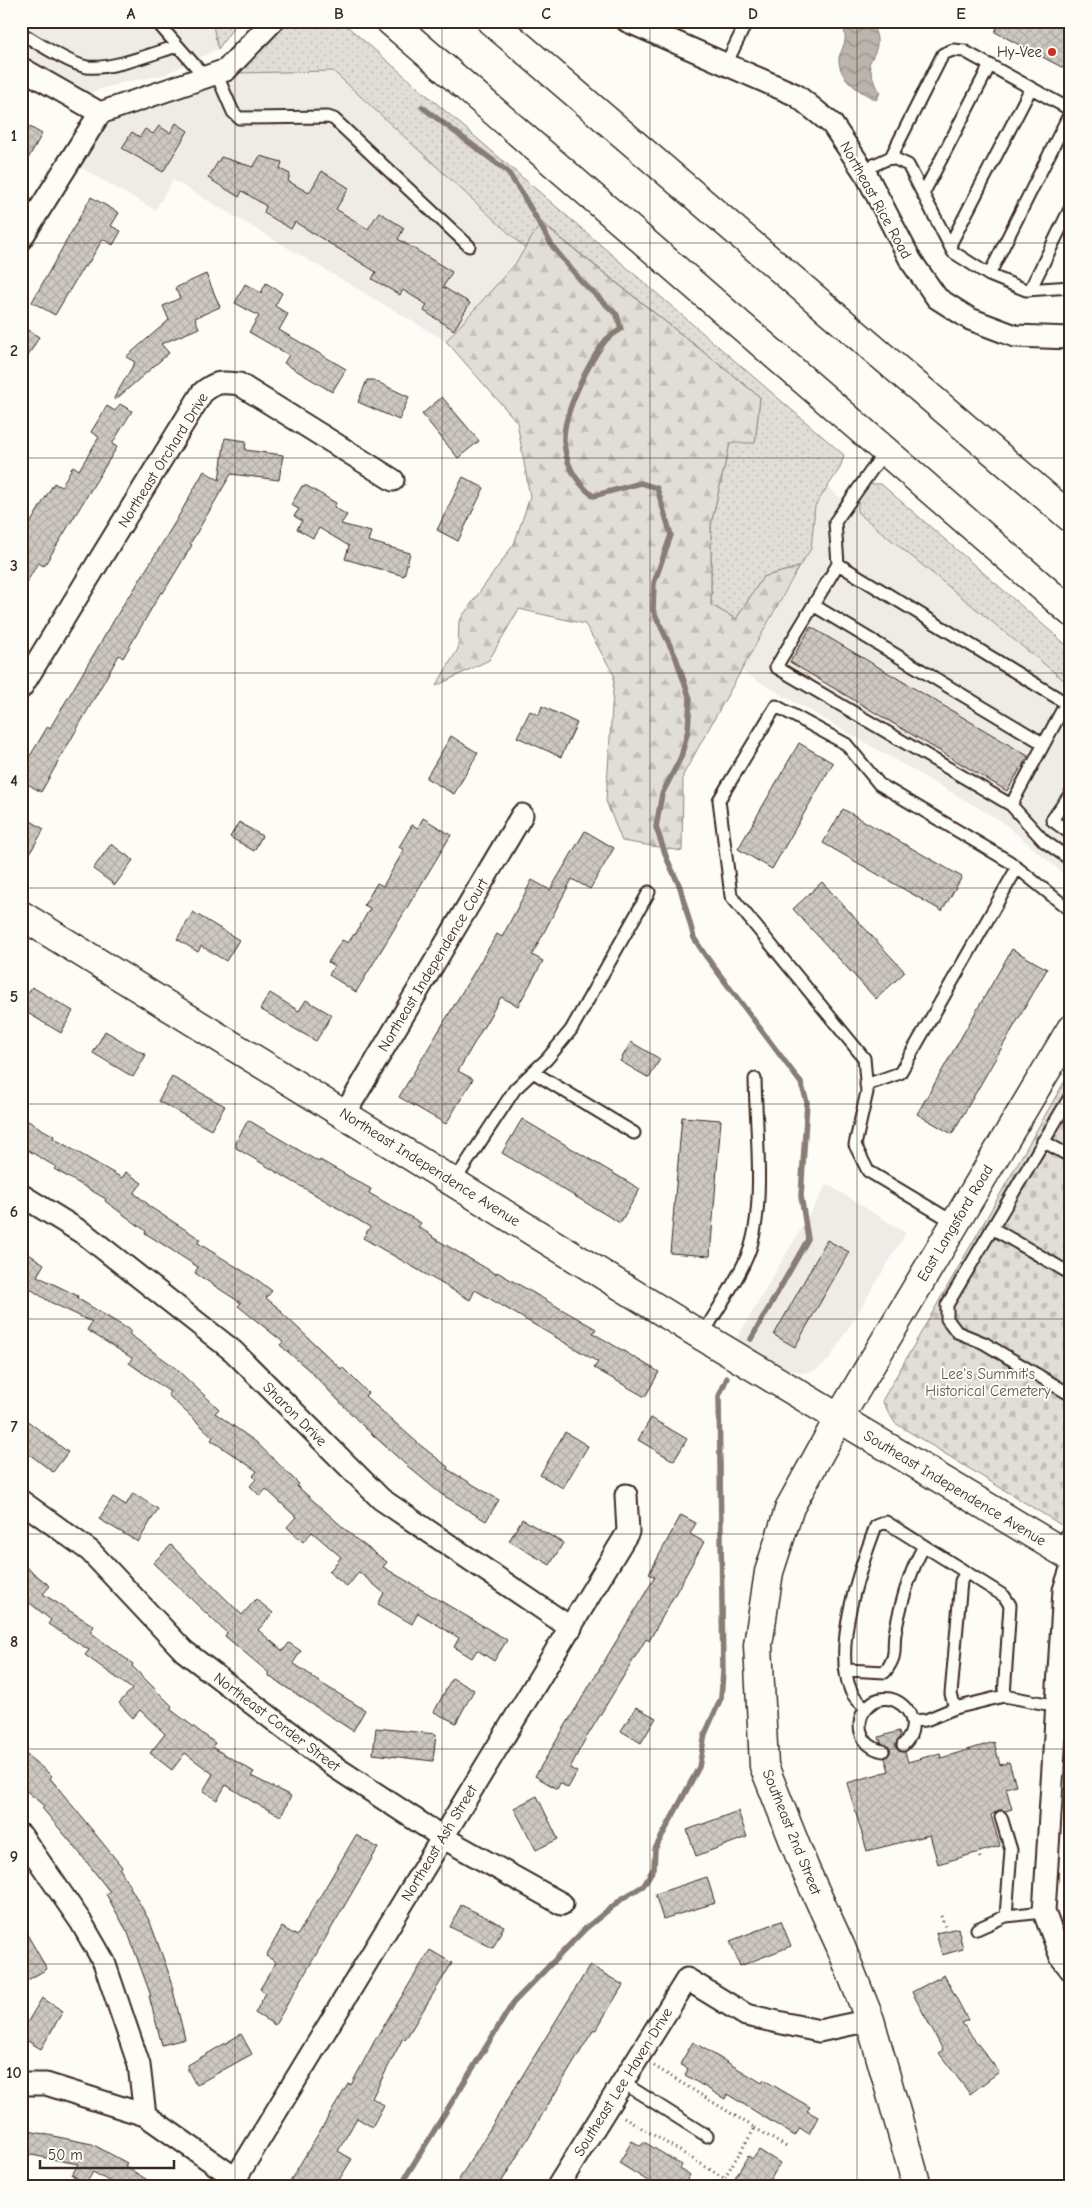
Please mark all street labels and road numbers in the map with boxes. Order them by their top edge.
street label: Northeast Rice Road [836,138,916,262]
street label: Northeast Orchard Drive [114,389,212,531]
street label: Northeast Independence Court [374,875,492,1055]
street label: Northeast Independence Avenue [336,1104,524,1230]
street label: East Langsford Road [913,1162,997,1284]
street label: Sharon Drive [259,1378,331,1450]
street label: Southeast Independence Avenue [861,1426,1050,1550]
street label: Northeast Corder Street [210,1669,344,1776]
street label: Southeast 2nd Street [759,1767,826,1898]
street label: Northeast Ash Street [397,1781,481,1904]
street label: Southeast Lee Haven Drive [570,2004,676,2160]

